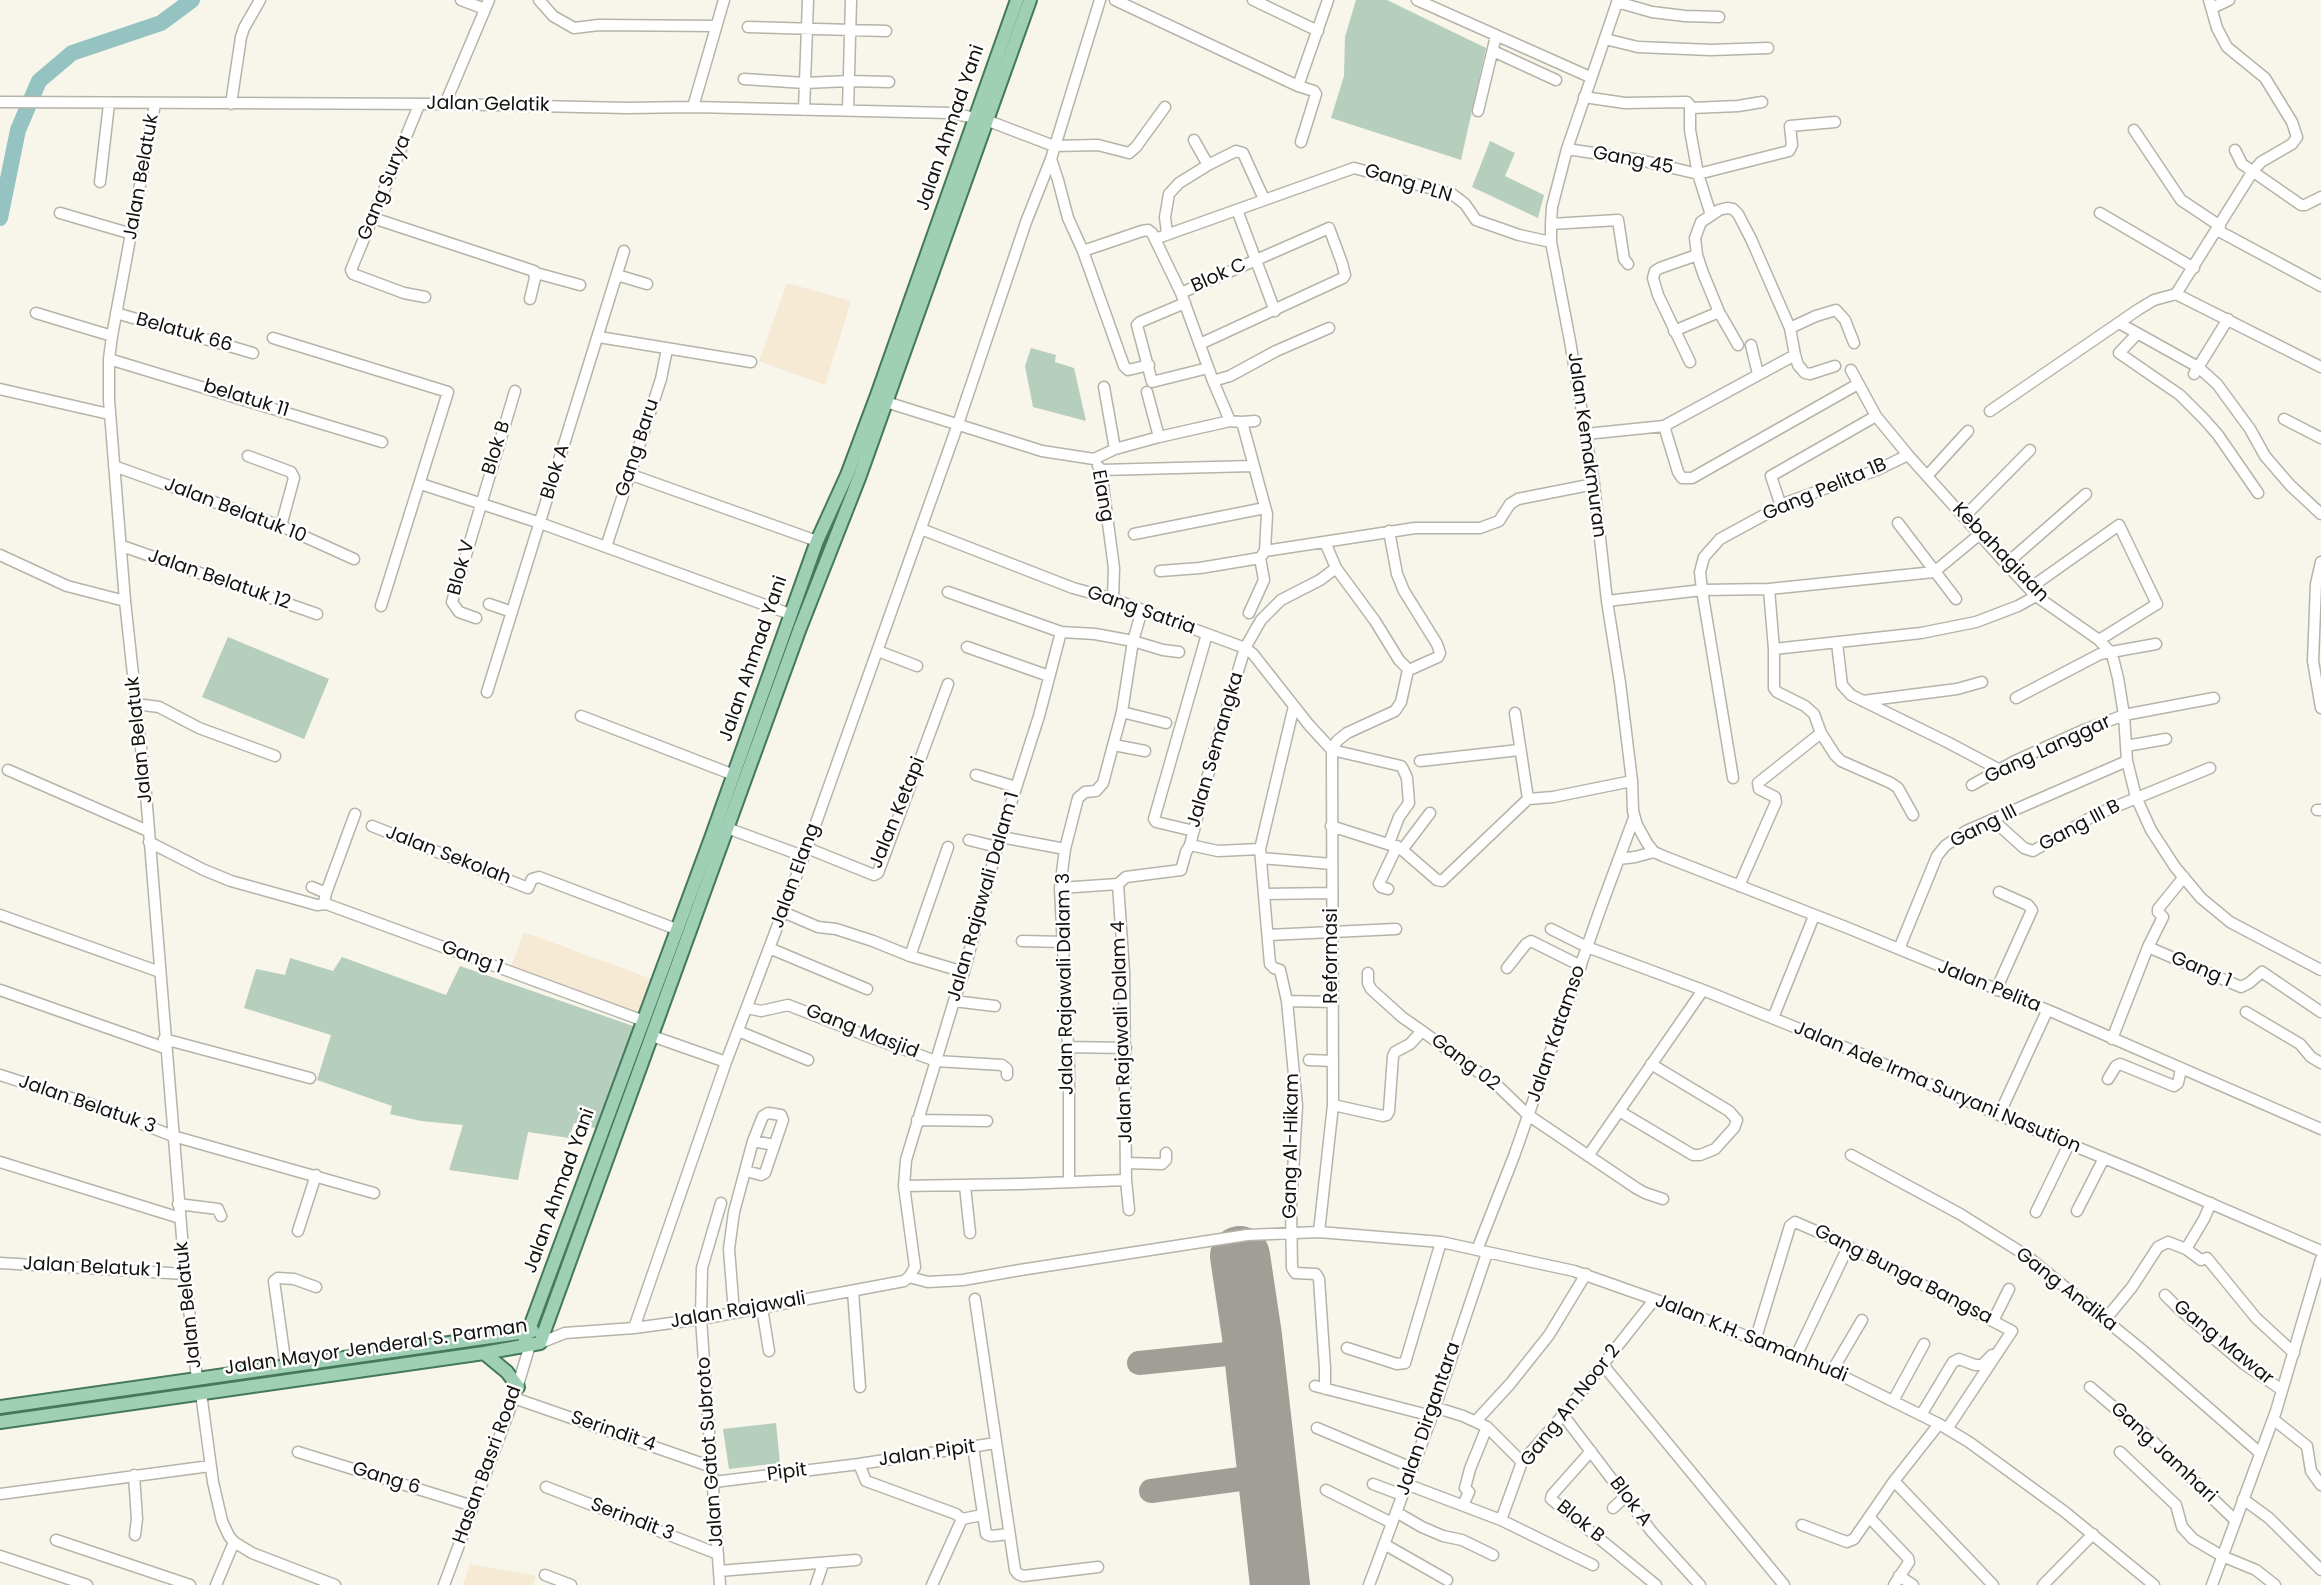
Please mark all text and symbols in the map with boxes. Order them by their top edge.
street label: Jalan Ahmad Yani [912,42,990,214]
street label: Jalan Gelatik [426,93,550,117]
street label: Jalan Belatuk [120,112,164,242]
street label: Gang Surya [354,132,416,244]
street label: Gang 45 [1591,142,1675,180]
street label: Gang PLN [1362,160,1454,208]
street label: Blok C [1188,254,1250,298]
street label: Belatuk 66 [133,308,235,358]
street label: Jalan Kemakmuran [1562,351,1610,539]
street label: belatuk 11 [200,375,292,423]
street label: Gang Baru [611,396,665,500]
street label: Blok B [478,418,516,478]
street label: Blok A [537,442,575,502]
street label: Gang Pelita 1B [1760,454,1890,526]
street label: Elang [1086,468,1118,524]
street label: Jalan Belatuk 10 [161,473,309,549]
street label: Kebahagiaan [1947,499,2053,607]
street label: Blok V [444,538,480,598]
street label: Jalan Belatuk 12 [145,545,293,615]
street label: Jalan Ahmad Yani [715,573,793,745]
street label: Gang Satria [1084,582,1198,640]
street label: Jalan Semangka [1183,670,1249,830]
street label: Jalan Belatuk [122,675,158,805]
street label: Gang Langgar [1981,711,2115,789]
street label: Jalan Ketapi [865,754,931,872]
street label: Jalan Rajawali Dalam 1 [943,790,1025,1004]
street label: Gang III B [2036,795,2124,857]
street label: Gang III [1947,801,2021,853]
street label: Jalan Elang [766,820,826,932]
street label: Jalan Sekolah [382,822,514,890]
street label: Jalan Rajawali Dalam 3 [1053,873,1079,1095]
street label: Reformasi [1321,908,1343,1004]
street label: Jalan Rajawali Dalam 4 [1108,920,1138,1144]
street label: Gang 1 [438,936,506,980]
street label: Gang 1 [2167,947,2235,993]
street label: Jalan Pelita [1934,956,2044,1018]
street label: Jalan Katamso [1523,963,1591,1105]
street label: Gang Masjid [802,1000,922,1064]
street label: Jalan Ade Irma Suryani Nasution [1790,1017,2084,1159]
street label: Gang 02 [1426,1030,1504,1096]
street label: Jalan Belatuk 3 [15,1071,159,1139]
street label: Gang Al-Hikam [1279,1073,1305,1219]
street label: Jalan Ahmad Yani [520,1105,600,1277]
street label: Gang Bunga Bangsa [1810,1220,1996,1330]
street label: Jalan Belatuk [171,1240,207,1370]
street label: Gang Andika [2011,1243,2121,1337]
street label: Jalan Belatuk 1 [22,1253,162,1283]
street label: Jalan Rajawali [668,1288,808,1334]
street label: Jalan K.H. Samanhudi [1651,1290,1851,1388]
street label: Gang Mawar [2168,1296,2278,1390]
street label: Jalan Mayor Jenderal S. Parman [223,1315,529,1381]
street label: Jalan Dirgantara [1392,1339,1466,1499]
street label: Gang An Noor 2 [1516,1340,1626,1472]
street label: Jalan Gatot Subroto [693,1356,729,1548]
street label: Hasan Basri Road [449,1383,527,1547]
street label: Gang Jamhari [2105,1398,2221,1508]
street label: Serindit 4 [568,1407,658,1457]
street label: Jalan Pipit [877,1436,977,1472]
street label: Gang 6 [349,1458,423,1500]
street label: Pipit [766,1459,808,1487]
street label: Blok A [1604,1473,1656,1531]
street label: Serindit 3 [587,1494,677,1546]
street label: Blok B [1551,1496,1609,1548]

